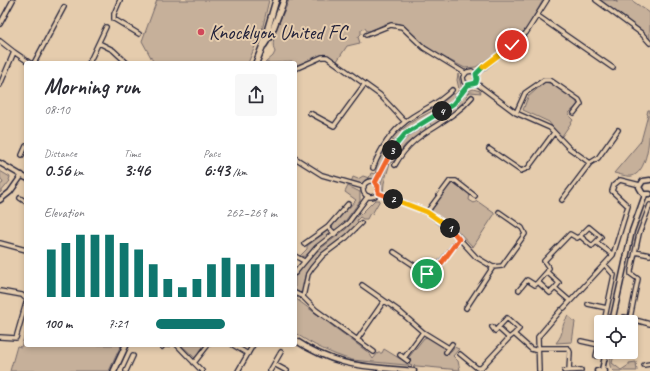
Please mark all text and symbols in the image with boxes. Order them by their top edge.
place label: Knocklyon United FC [209,20,349,45]
marker: Knocklyon United FC [196,27,206,37]
pin [495,28,529,62]
icon: check [501,34,523,56]
text: Morning run [44,73,140,101]
button: share [235,74,277,116]
pin: 4 [432,101,452,121]
text: 08:10 [44,102,70,118]
text: 4 [440,104,444,118]
pin: 3 [382,140,402,160]
text: 3 [390,143,394,157]
text: Distance [44,146,77,160]
text: Time [124,146,141,160]
text: Pace [203,146,220,160]
text: 0.56 [44,160,70,181]
text: 3:46 [124,160,150,181]
text: 6:43 [203,160,230,181]
text: km [70,165,84,179]
text: /km [230,165,247,179]
pin: 2 [383,189,403,209]
text: 2 [391,192,395,206]
text: Elevation [44,205,84,221]
text: 262–269 m [226,205,277,221]
pin: 1 [440,218,460,238]
text: 1 [448,221,452,235]
pin [410,257,444,291]
icon: arrive [416,263,438,285]
map controls [594,315,638,359]
button: locate [594,315,638,359]
text: 100 m [44,316,72,332]
text: 7:21 [108,316,128,332]

